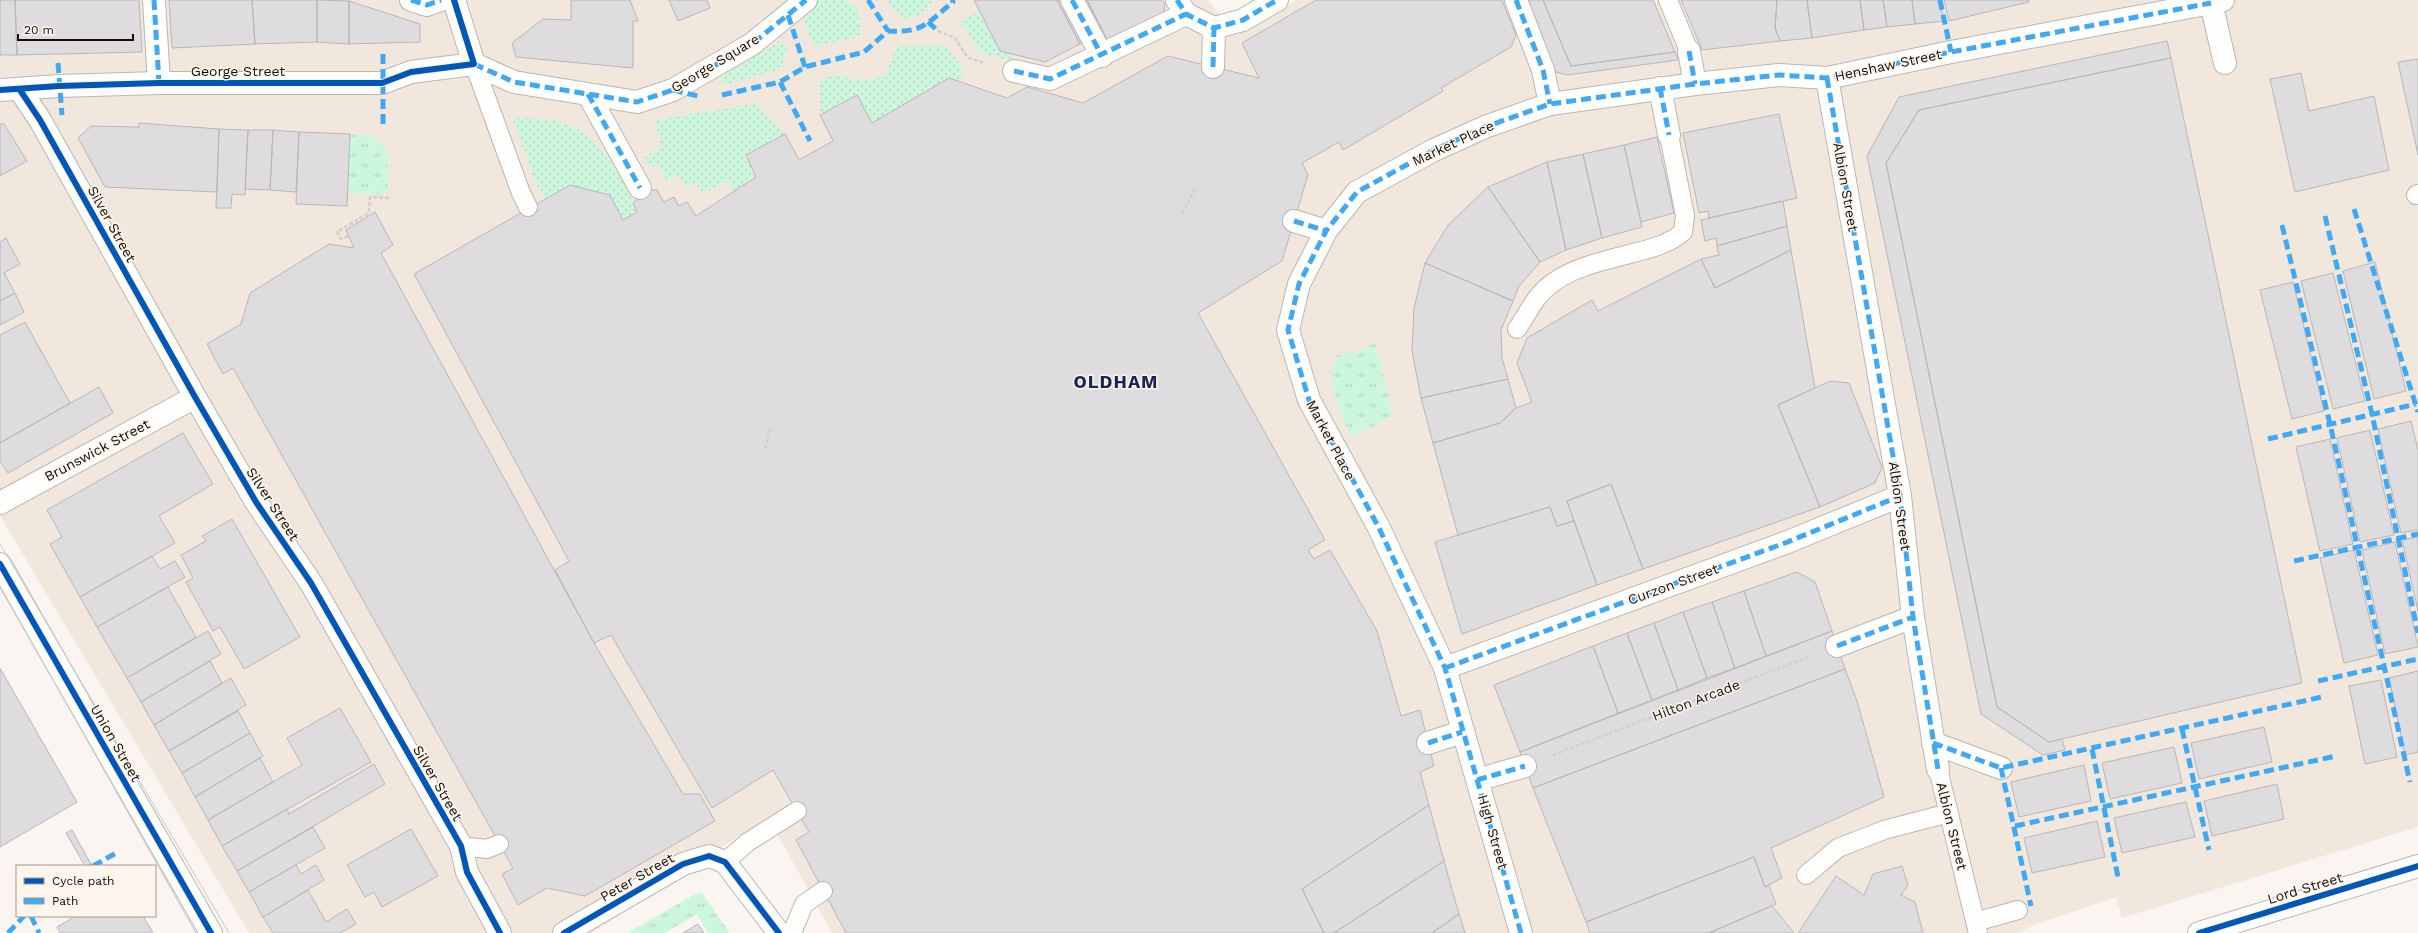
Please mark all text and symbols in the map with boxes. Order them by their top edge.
scale bar [18,16,133,42]
text: 20 m [24,23,54,37]
street label: George Square [668,30,762,96]
street label: Henshaw Street [1833,46,1943,84]
street label: George Street [191,63,285,79]
street label: Market Place [1410,117,1496,169]
street label: Albion Street [1830,141,1862,233]
street label: Silver Street [85,183,139,265]
district label: OLDHAM [1074,371,1158,392]
street label: Market Place [1303,397,1359,483]
street label: Brunswick Street [42,415,152,485]
street label: Albion Street [1886,460,1914,552]
street label: Silver Street [243,464,303,544]
street label: Curzon Street [1625,560,1721,608]
street label: Hilton Arcade [1650,676,1742,724]
street label: Union Street [88,702,145,784]
street label: Silver Street [410,742,466,824]
street label: Albion Street [1933,780,1971,872]
street label: High Street [1475,793,1511,871]
street label: Peter Street [597,849,677,905]
legend [16,865,156,917]
street label: Lord Street [2265,869,2345,907]
text: Cycle path [52,874,114,888]
text: Path [52,894,78,908]

